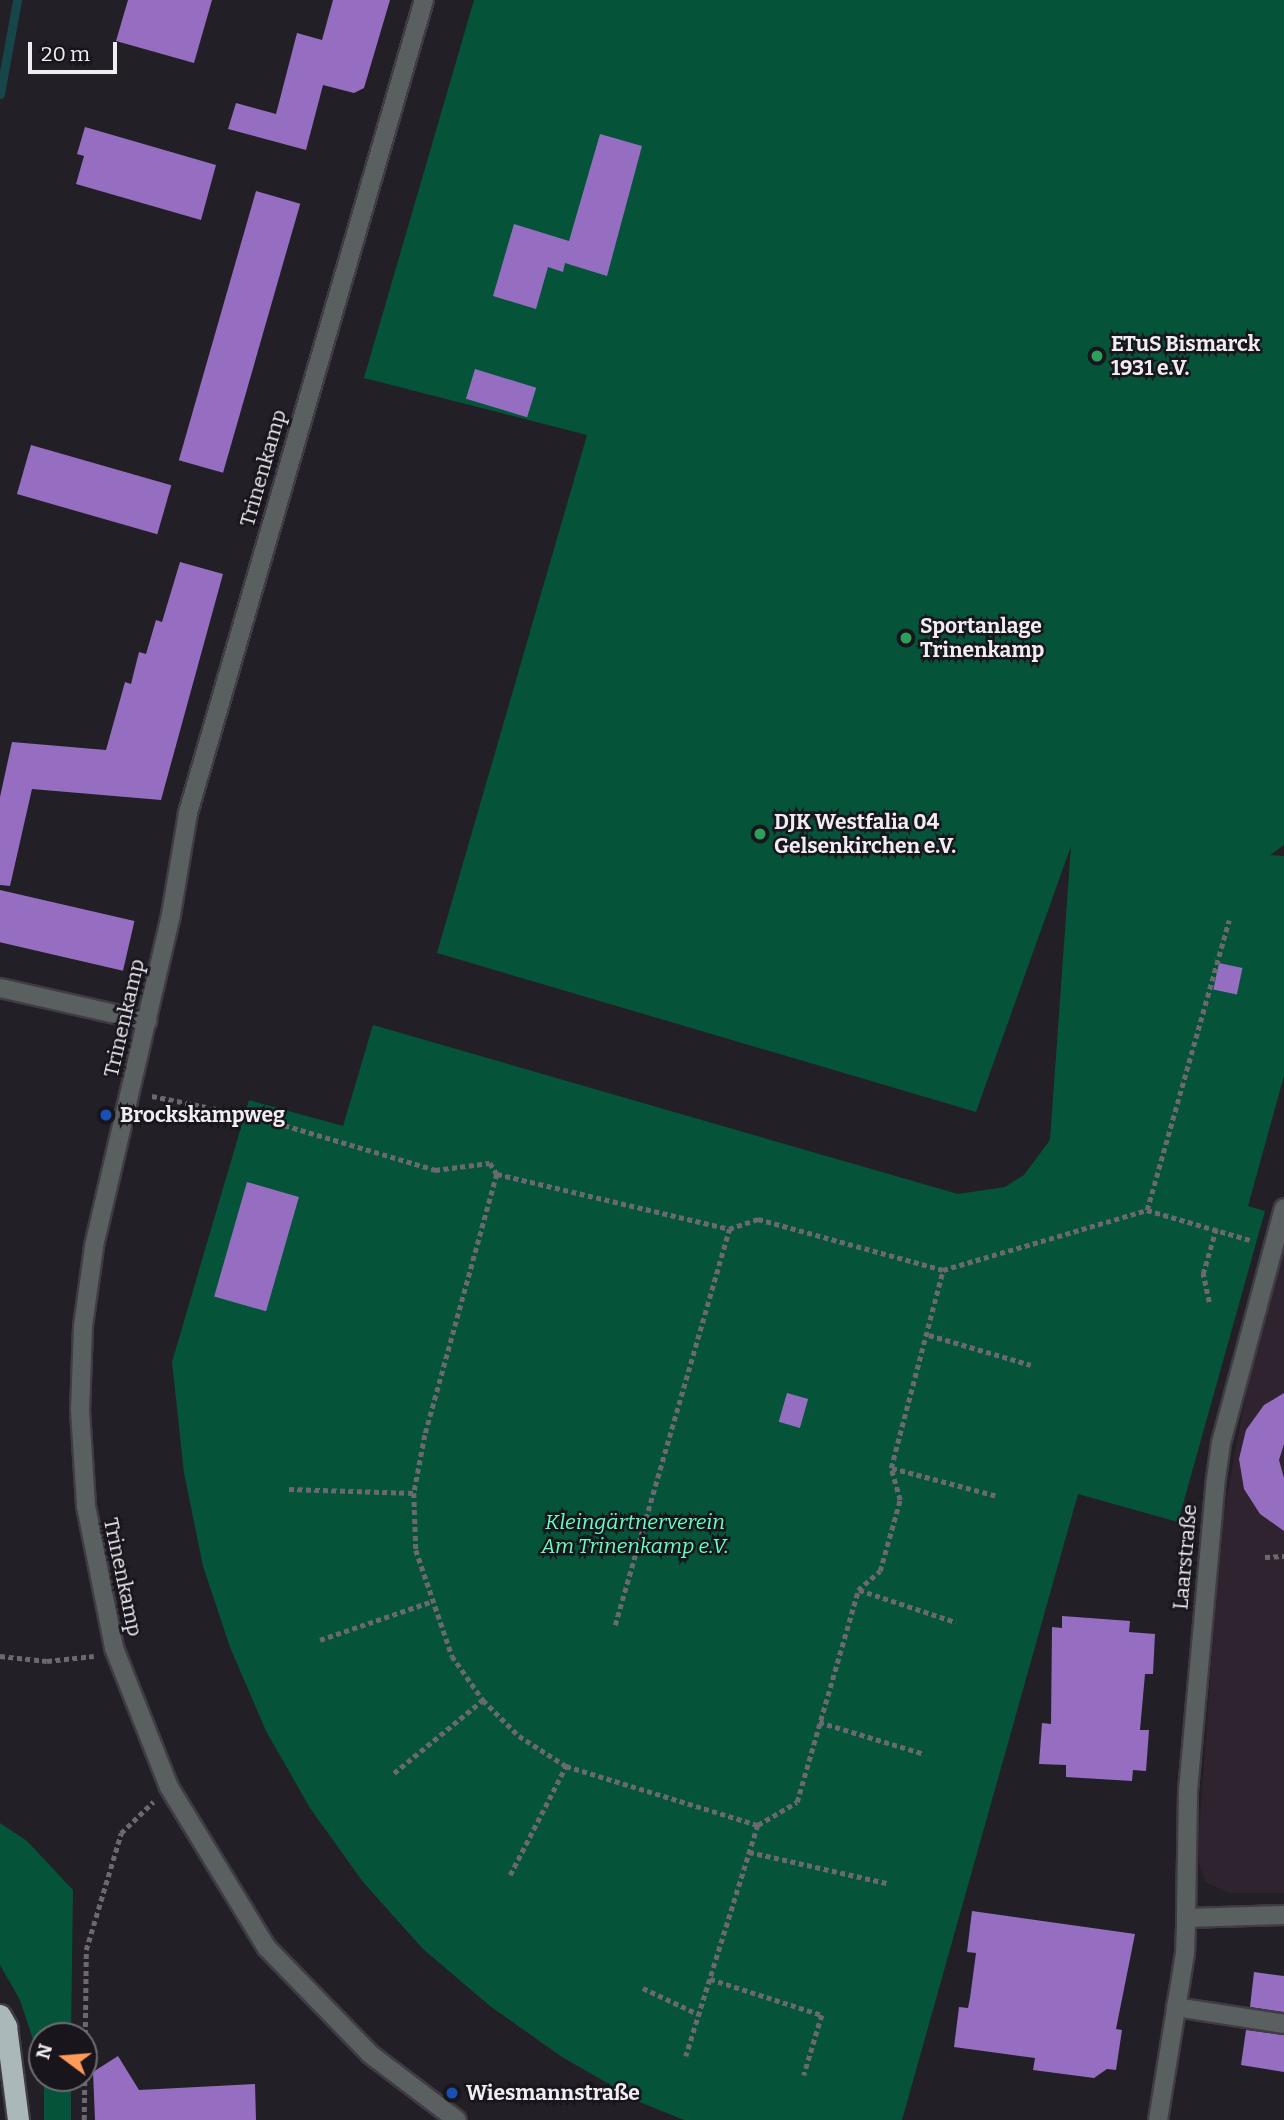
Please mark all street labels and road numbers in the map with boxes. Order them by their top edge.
street label: Trinenkamp [234,407,292,529]
street label: Trinenkamp [98,956,150,1080]
street label: Laarstraße [1168,1503,1202,1611]
street label: Trinenkamp [98,1515,148,1639]

